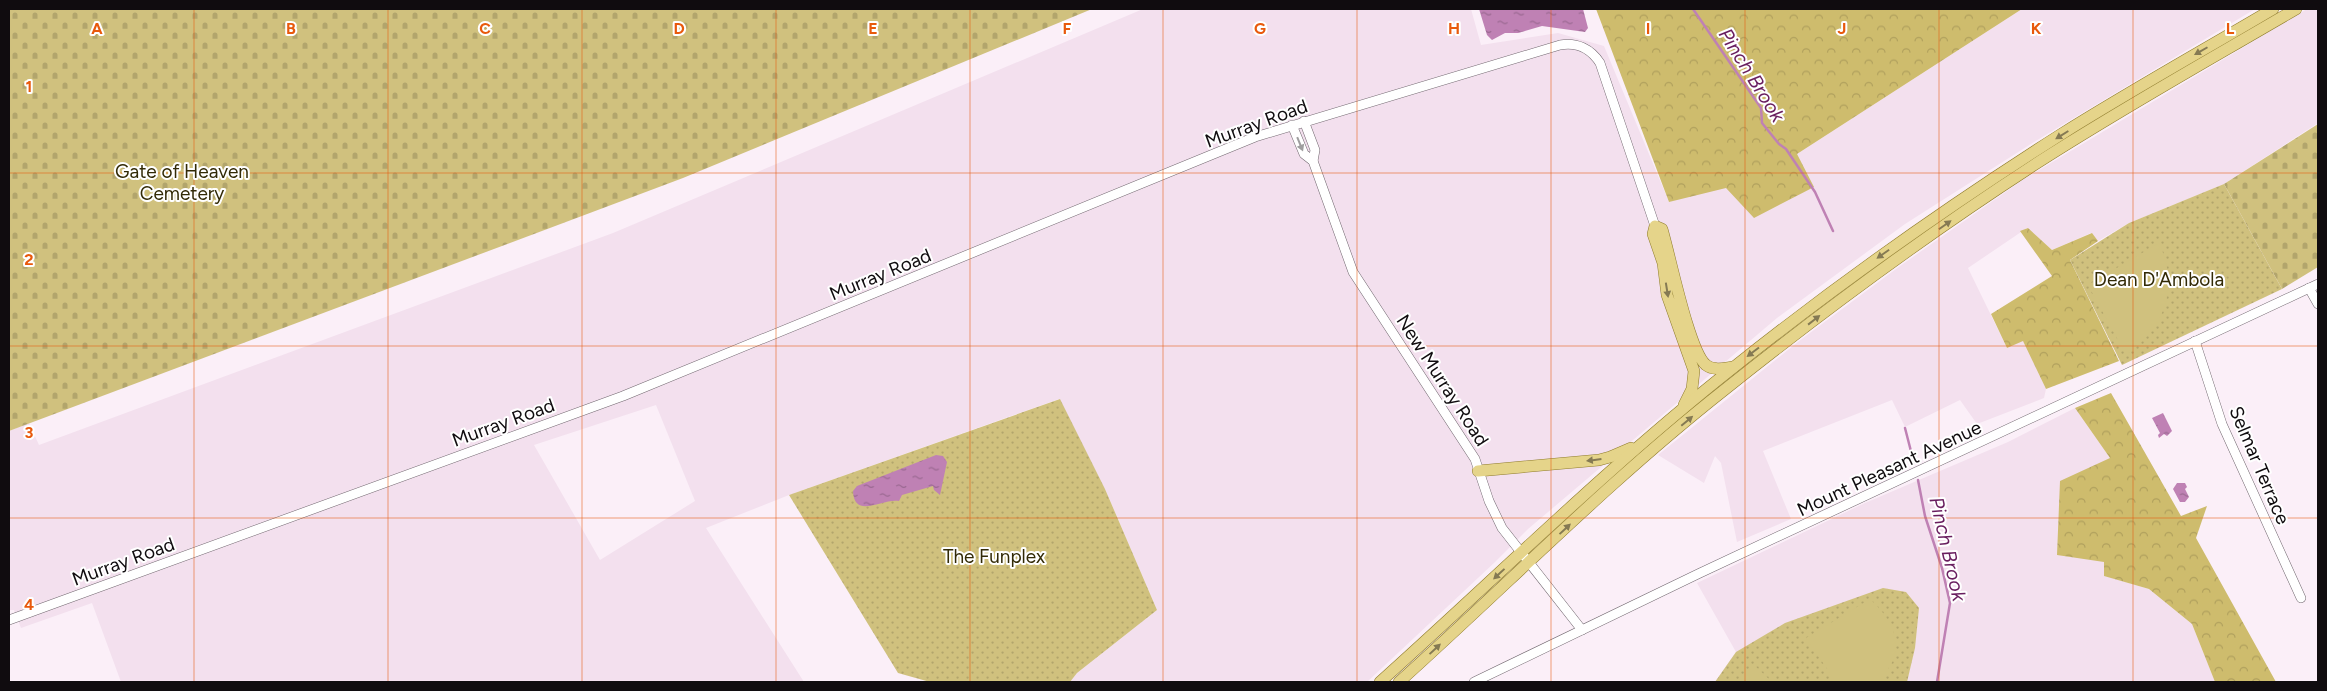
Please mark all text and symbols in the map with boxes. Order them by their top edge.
text: A [91,19,103,38]
text: B [286,19,296,38]
text: C [479,19,491,38]
text: D [673,19,685,38]
text: E [868,19,878,38]
text: F [1063,19,1072,38]
text: G [1254,19,1266,38]
text: H [1448,19,1460,38]
text: I [1646,19,1650,38]
text: J [1838,19,1846,38]
text: K [2031,19,2042,38]
text: L [2226,19,2235,38]
water label: Pinch Brook [1714,24,1791,128]
one-way arrow [2195,47,2208,56]
text: 1 [26,77,32,96]
street label: Murray Road [1202,94,1311,153]
one-way arrow [2055,130,2068,139]
one-way arrow [1297,137,1305,152]
park label: Gate of Heaven Cemetery [115,160,249,205]
one-way arrow [1939,220,1952,230]
street label: Murray Road [826,244,934,305]
one-way arrow [1876,249,1890,259]
text: 2 [24,250,34,269]
park label: Dean D'Ambola [2094,268,2224,291]
one-way arrow [1663,282,1671,298]
street label: New Murray Road [1392,310,1494,450]
one-way arrow [1807,315,1821,325]
one-way arrow [1746,347,1760,357]
street label: Murray Road [449,393,558,452]
street label: Selmar Terrace [2224,403,2295,528]
one-way arrow [1680,415,1692,427]
street label: Mount Pleasant Avenue [1793,416,1985,521]
text: 3 [25,423,34,442]
one-way arrow [1585,456,1601,464]
water label: Pinch Brook [1924,494,1972,605]
one-way arrow [1558,523,1570,535]
street label: Murray Road [69,532,178,591]
park label: The Funplex [943,545,1045,568]
one-way arrow [1493,568,1505,580]
text: 4 [24,595,34,614]
one-way arrow [1429,643,1441,655]

